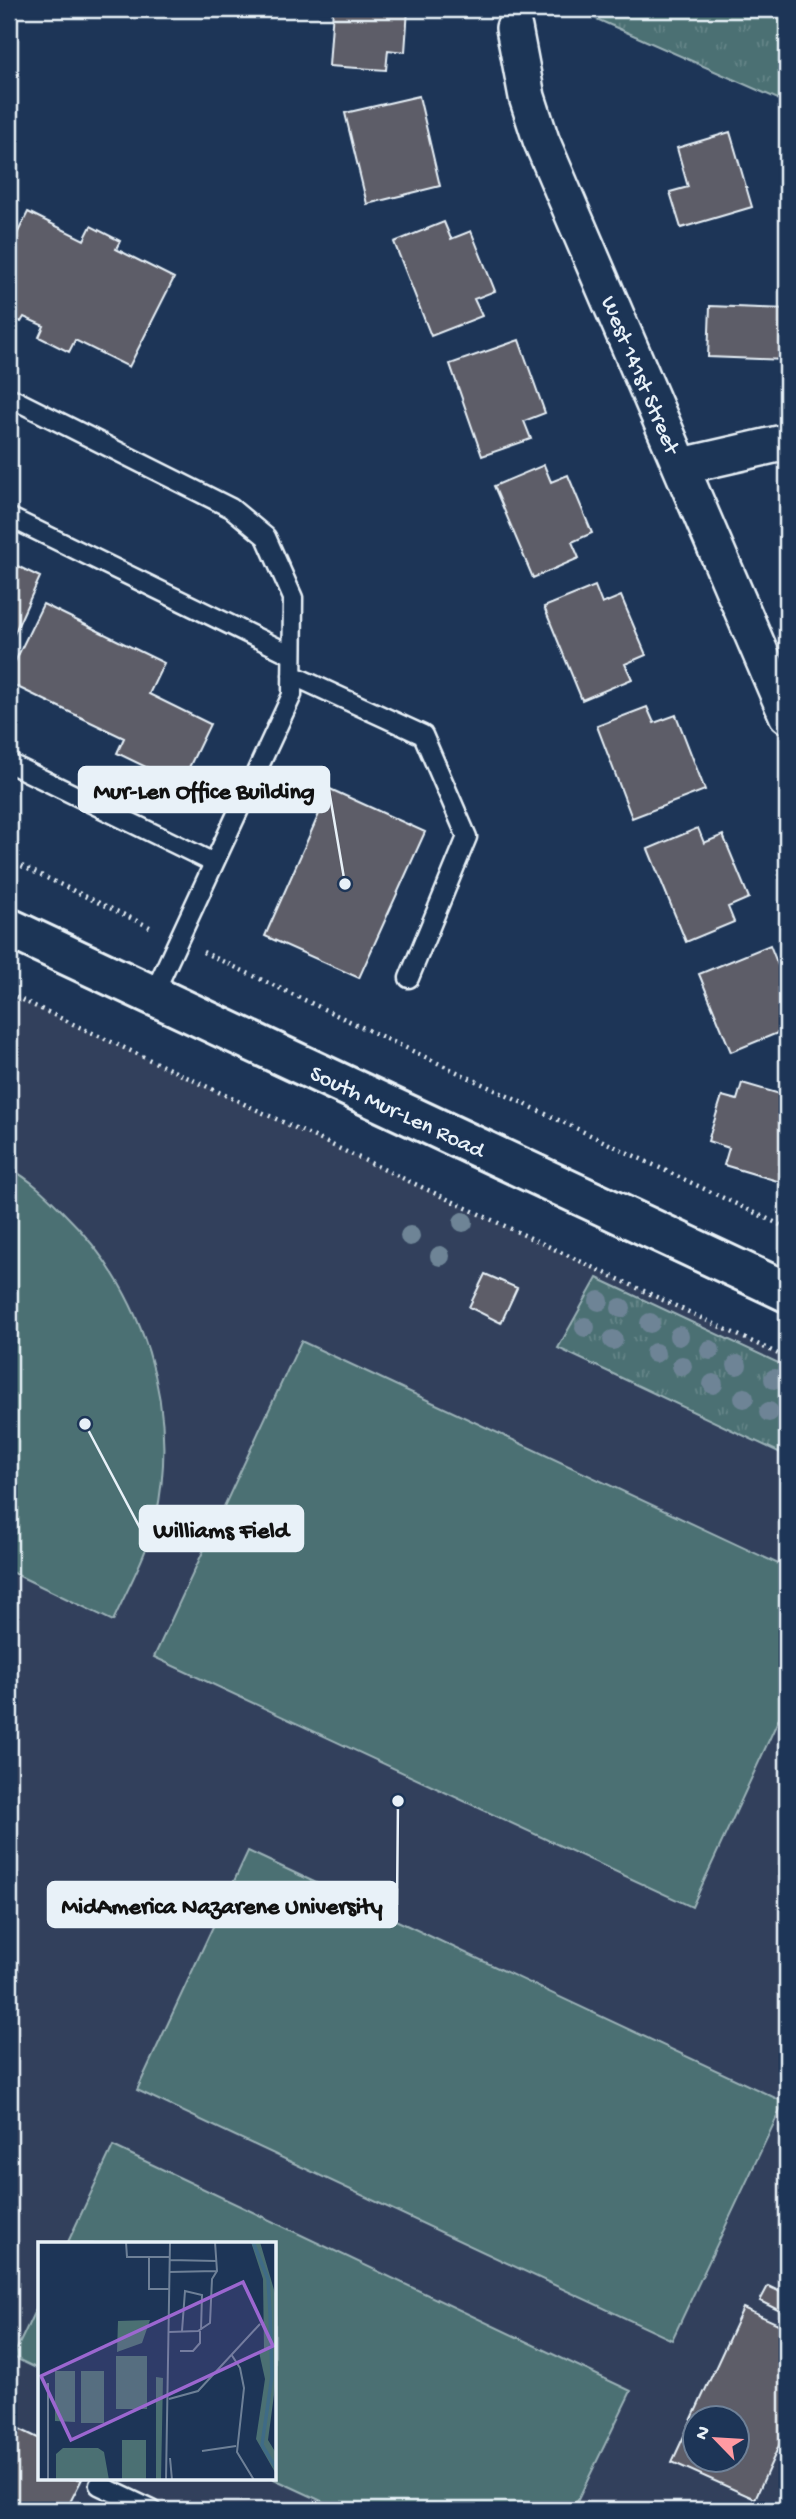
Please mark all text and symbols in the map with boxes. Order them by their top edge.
street label: West 141st Street [593,292,685,460]
callout: Mur-Len Office Building [79,767,329,812]
text: Mur-Len Office Building [93,779,315,808]
street label: South Mur-Len Road [305,1061,490,1166]
callout: Williams Field [140,1506,303,1551]
text: Williams Field [152,1518,292,1547]
callout: MidAmerica Nazarene University [48,1882,397,1927]
text: MidAmerica Nazarene University [61,1894,383,1923]
inset map [38,2242,276,2480]
north arrow [680,2404,750,2474]
text: N [691,2423,717,2444]

